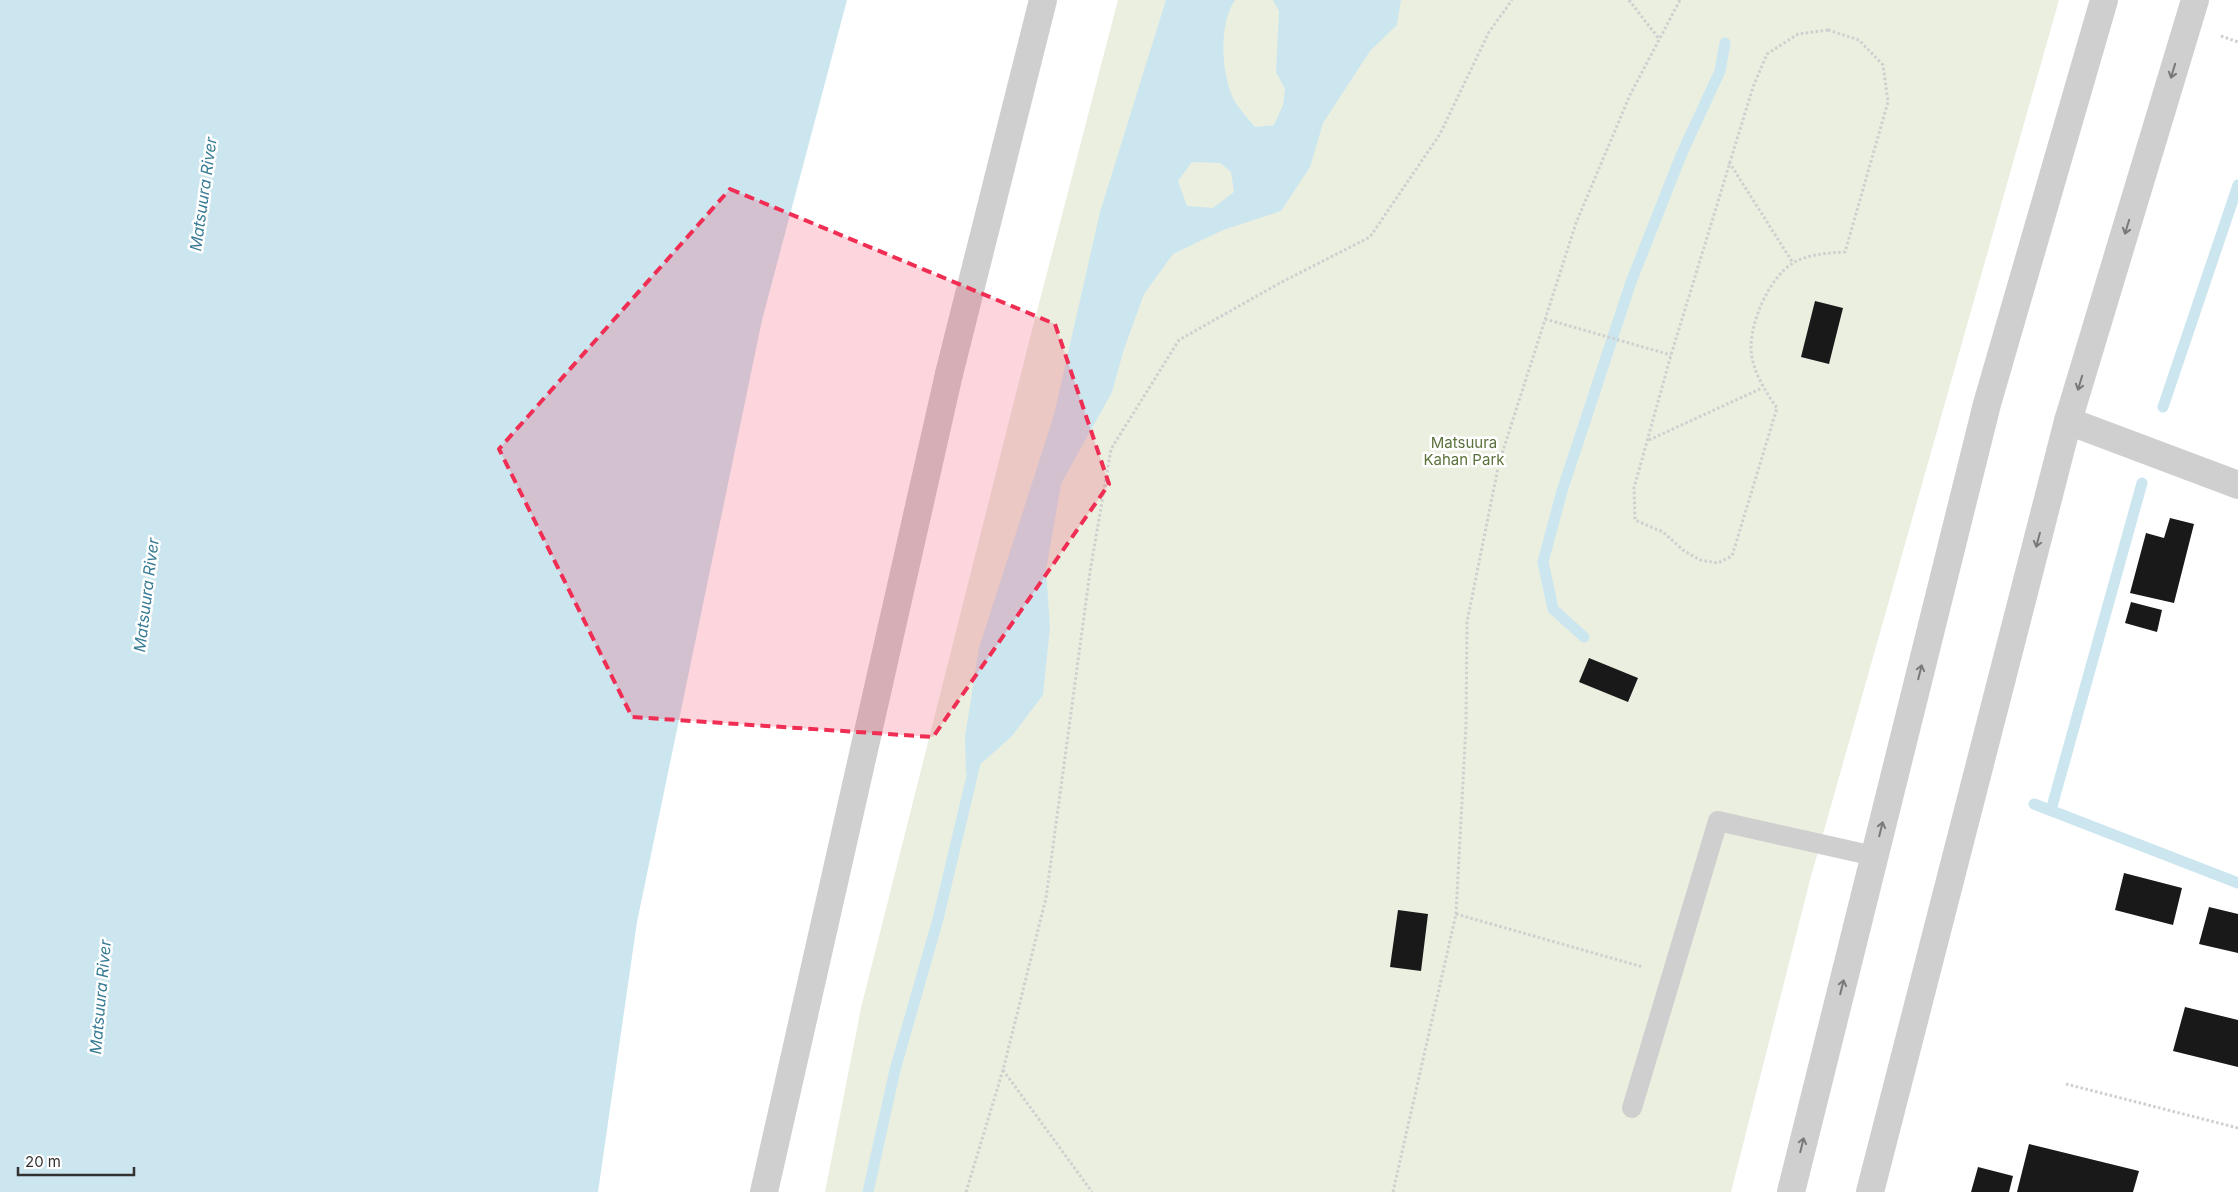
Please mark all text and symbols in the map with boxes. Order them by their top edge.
one-way arrow [2168,63,2178,79]
water label: Matsuura River [185,135,221,252]
one-way arrow [2121,219,2131,235]
one-way arrow [2074,374,2084,390]
park label: Matsuura Kahan Park [1424,433,1505,469]
one-way arrow [2032,531,2042,547]
water label: Matsuura River [129,536,163,653]
one-way arrow [1916,664,1925,680]
one-way arrow [1877,822,1886,838]
water label: Matsuura River [85,938,115,1055]
one-way arrow [1838,979,1847,995]
one-way arrow [1798,1137,1808,1153]
scale bar [18,1144,134,1176]
text: 20 m [25,1152,61,1171]

